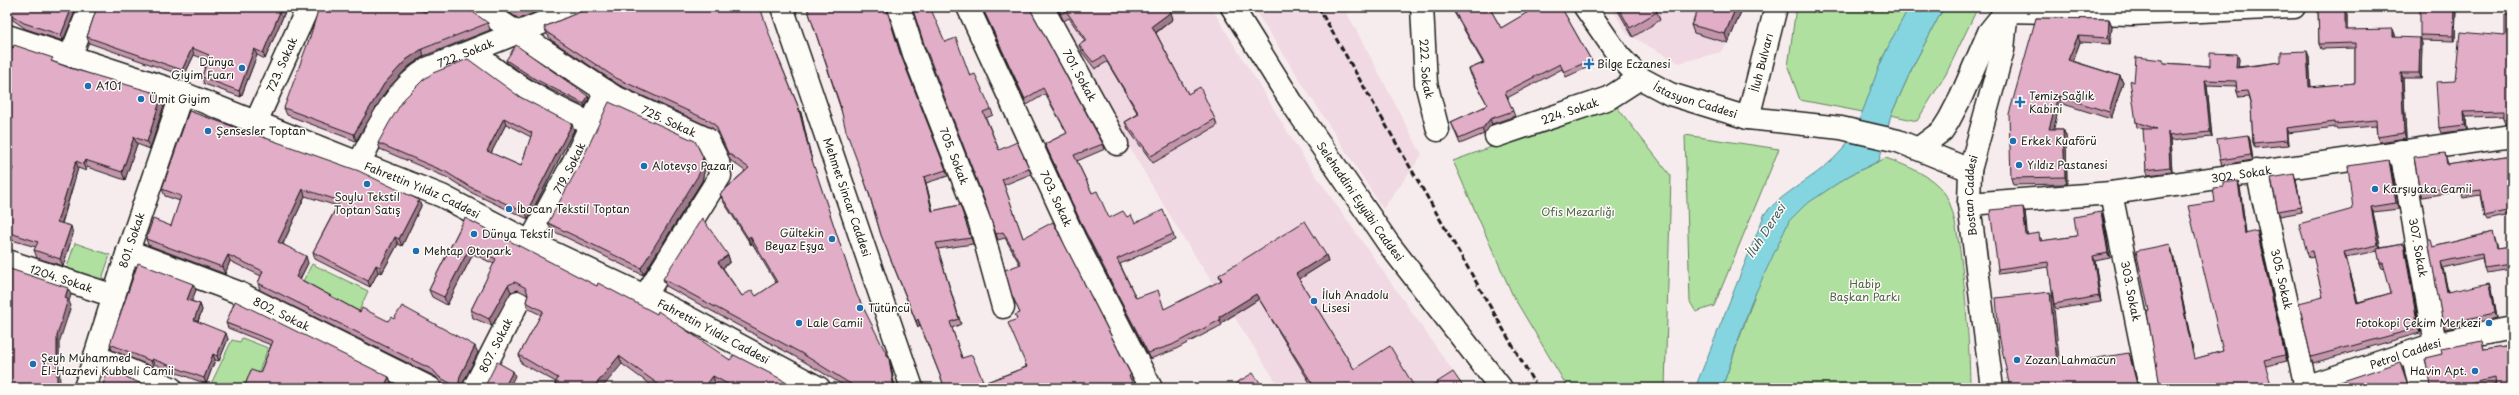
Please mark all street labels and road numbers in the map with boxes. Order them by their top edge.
street label: İluh Bulvarı [1746,31,1777,94]
street label: 723. Sokak [262,33,302,95]
street label: 722. Sokak [435,34,497,72]
street label: 222. Sokak [1416,38,1439,101]
street label: 701. Sokak [1059,46,1101,105]
street label: İstasyon Caddesi [1650,78,1739,122]
street label: 224. Sokak [1539,93,1602,128]
street label: 725. Sokak [639,101,700,141]
street label: 705. Sokak [935,125,973,188]
street label: Mehmet Sincar Caddesi [819,135,876,259]
street label: Selehaddini Eyyübi Caddesi [1313,138,1408,265]
street label: 719. Sokak [549,139,590,196]
street label: Bostan Caddesi [1960,153,1982,237]
street label: Fahrettin Yıldız Caddesi [362,157,483,222]
street label: 302. Sokak [2210,161,2273,187]
street label: 703. Sokak [1036,168,1077,230]
street label: 801. Sokak [114,210,149,270]
street label: 307. Sokak [2405,216,2432,279]
street label: 305. Sokak [2267,247,2297,312]
street label: 303. Sokak [2117,259,2146,323]
street label: 1204. Sokak [28,260,95,296]
street label: 802. Sokak [250,292,313,335]
street label: Fahrettin Yıldız Caddesi [655,294,773,368]
street label: 807. Sokak [474,315,516,375]
street label: Petrol Caddesi [2367,334,2443,373]

